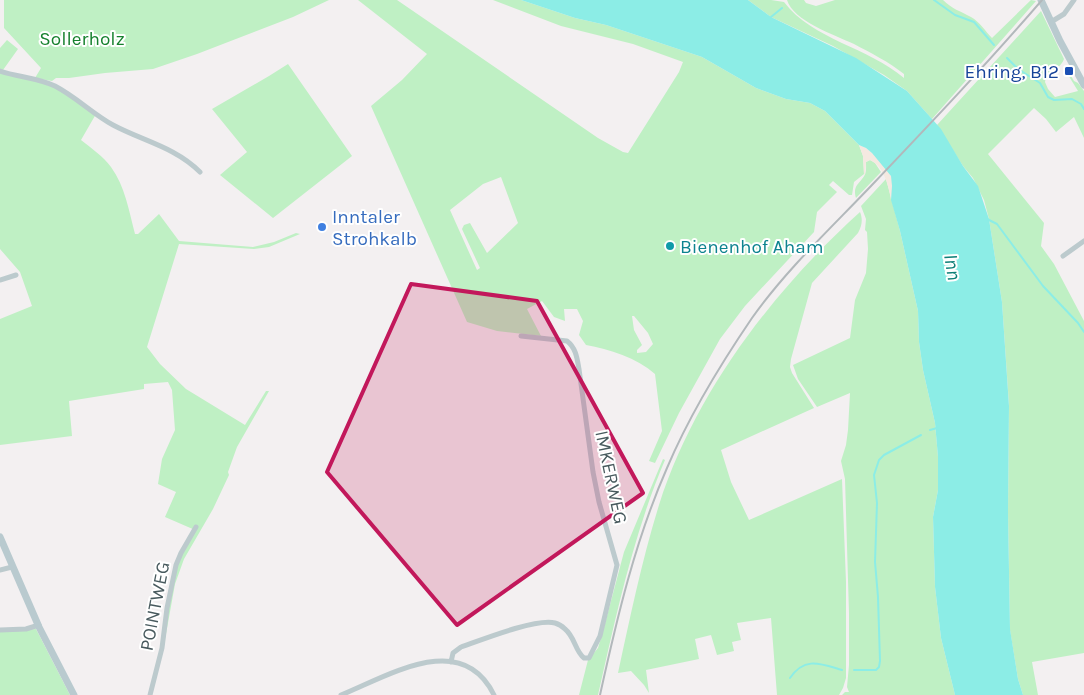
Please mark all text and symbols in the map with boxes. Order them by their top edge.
park label: Sollerholz [39,28,125,50]
place label: Ehring, B12 [965,61,1059,83]
marker: Ehring, B12 [1063,65,1075,77]
place label: Inntaler Strohkalb [332,206,417,250]
marker: Inntaler Strohkalb [316,221,328,233]
place label: Bienenhof Aham [680,236,823,258]
marker: Bienenhof Aham [664,240,676,252]
water label: Inn [939,252,966,282]
street label: IMKERWEG [590,428,632,526]
street label: POINTWEG [136,560,174,653]

